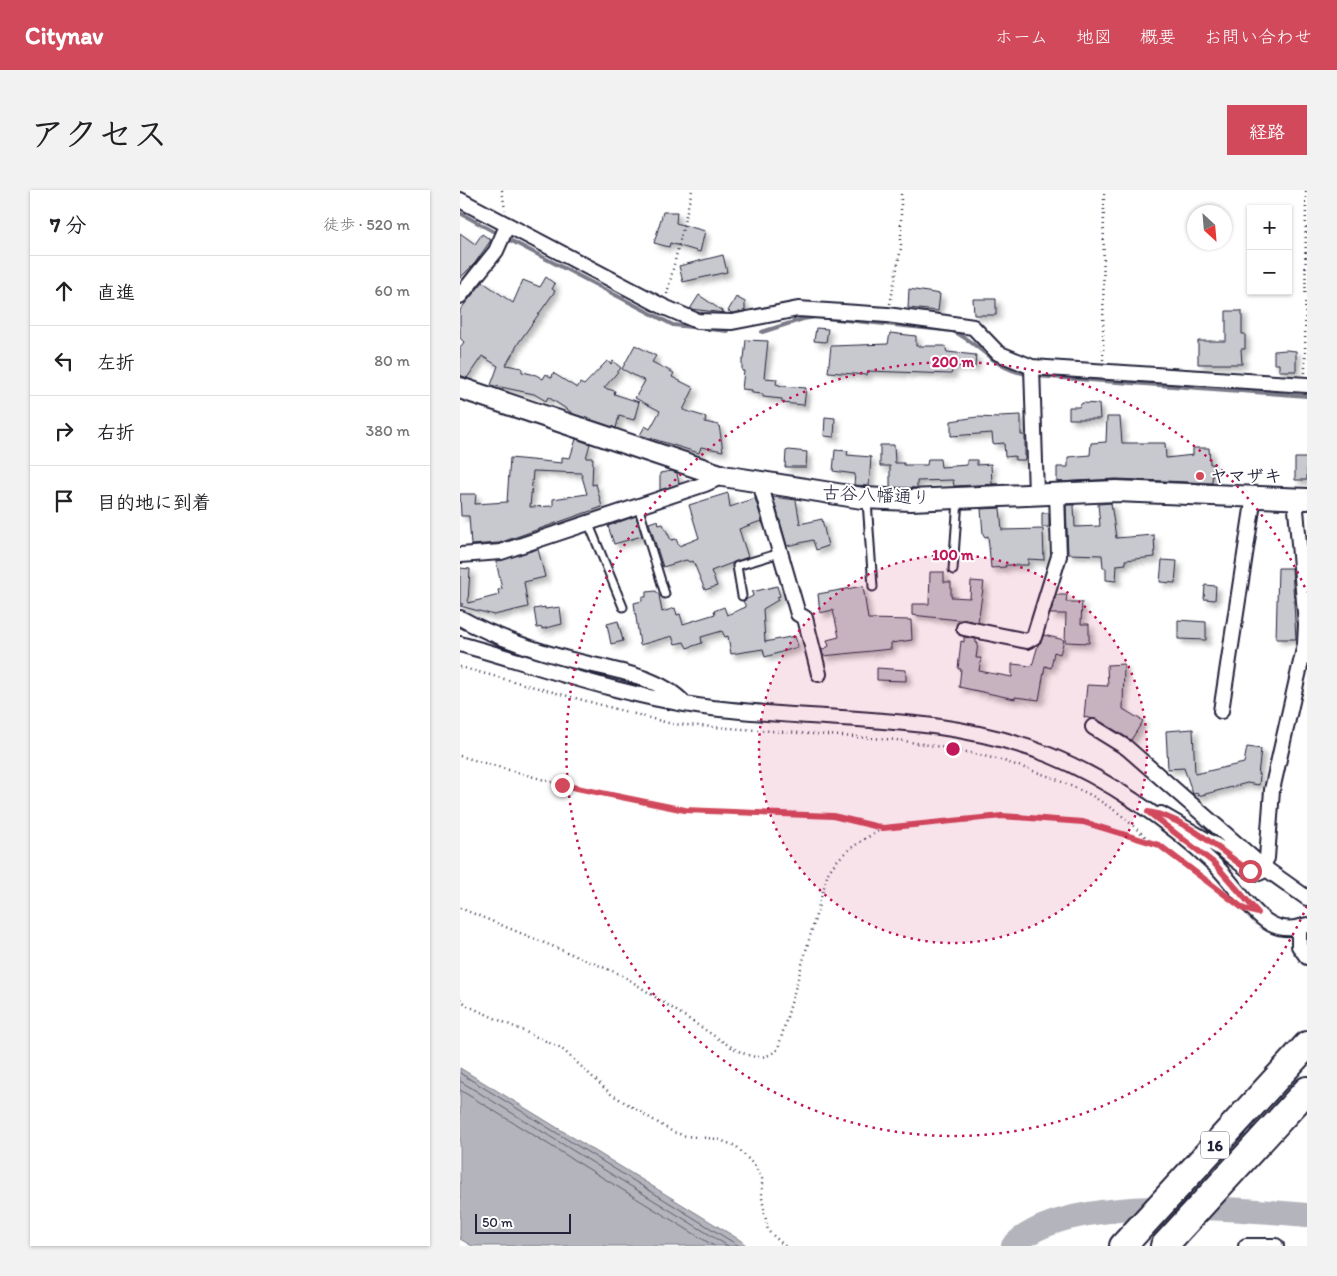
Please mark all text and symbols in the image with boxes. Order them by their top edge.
text: Citynav [25,21,103,50]
text: ホーム [995,26,1048,48]
text: 地図 [1076,26,1112,48]
text: 概要 [1140,26,1176,48]
text: お問い合わせ [1204,26,1312,48]
button: 経路 [1227,105,1307,155]
text: アクセス [30,113,168,155]
north arrow [1187,205,1232,250]
map controls [1247,205,1292,295]
button: + [1247,205,1292,250]
text: 7 分 [50,212,86,237]
text: 徒歩 · 520 m [323,215,410,234]
button: − [1247,250,1292,295]
icon: ahead [50,277,78,305]
text: 直進 [97,281,135,304]
text: 60 m [375,281,410,300]
icon: left [50,347,78,375]
text: 左折 [97,351,135,374]
text: 80 m [374,351,410,370]
text: 200 m [932,353,975,371]
icon: right [50,417,78,445]
text: 右折 [97,421,135,444]
text: 380 m [366,421,410,440]
place label: ヤマザキ [1210,465,1282,487]
marker: ヤマザキ [1194,470,1206,482]
street label: 古谷八幡通り [821,481,931,509]
icon: arrive [50,487,78,515]
text: 目的地に到着 [97,491,211,514]
text: 100 m [932,546,974,564]
centre of rings [944,740,962,758]
route end [551,774,574,797]
route start [1239,860,1262,883]
road number: 16 [1201,1132,1229,1158]
scale bar [475,1211,571,1234]
text: 50 m [482,1214,513,1231]

